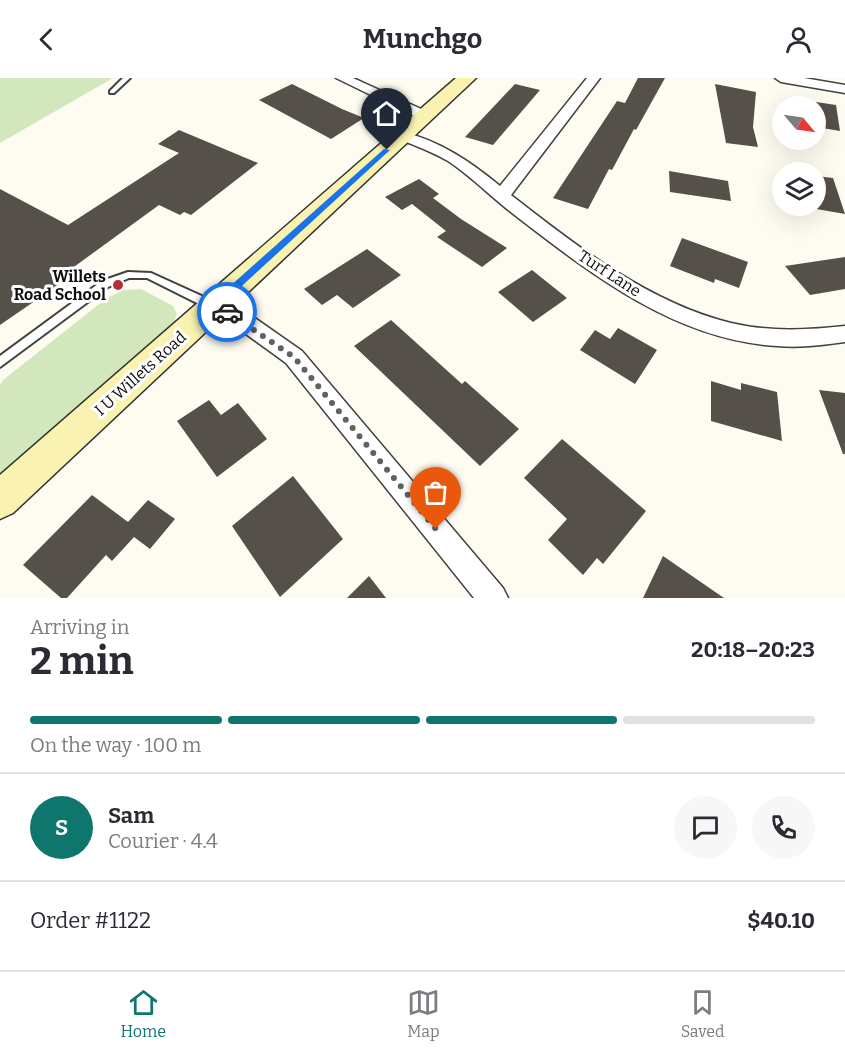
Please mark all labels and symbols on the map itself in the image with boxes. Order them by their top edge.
pin [361,88,412,150]
north arrow [772,96,826,150]
street label: Turf Lane [575,246,645,301]
place label: Willets Road School [14,267,106,304]
marker: Willets Road School [111,278,125,292]
courier [197,282,257,342]
street label: I U Willets Road [91,327,190,419]
pin [410,467,461,529]

